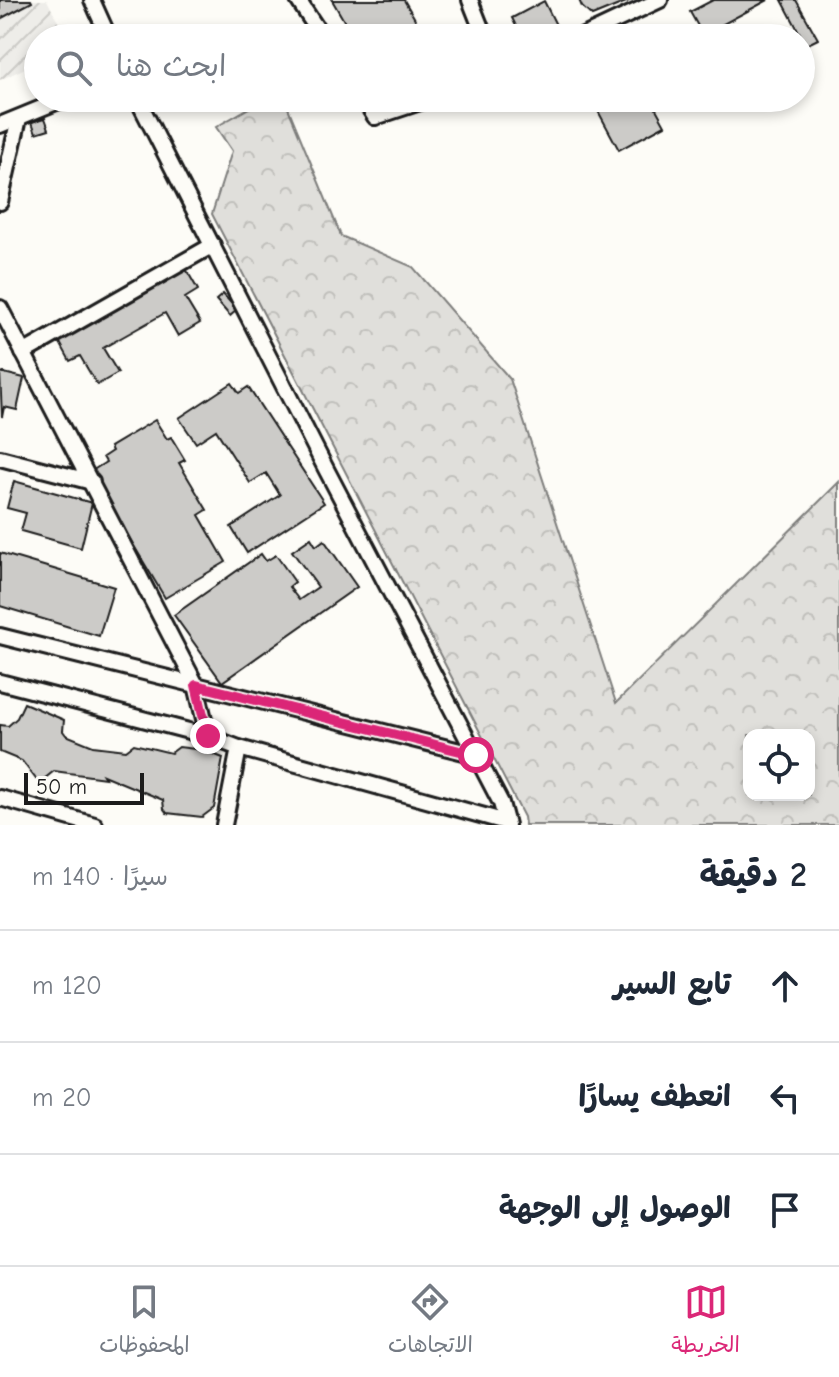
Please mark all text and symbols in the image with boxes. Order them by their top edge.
search box [24,24,815,112]
icon: search [52,46,96,90]
text: ابحث هنا [116,49,226,84]
route end [190,718,226,754]
map controls [743,729,815,801]
button: locate [743,729,815,801]
route start [458,737,494,773]
scale bar [24,769,144,805]
text: 50 m [36,774,87,800]
text: 2 دقيقة [700,855,807,895]
text: سيرًا · 140 m [32,862,168,892]
icon: ahead [763,964,807,1008]
text: تابع السير [613,967,731,1002]
text: 120 m [32,971,102,1001]
icon: left [763,1076,807,1120]
text: انعطف يسارًا [579,1079,731,1114]
text: 20 m [32,1083,92,1113]
icon: arrive [763,1188,807,1232]
text: الوصول إلى الوجهة [499,1191,731,1226]
tab: المحفوظات [99,1280,190,1364]
tab: الاتجاهات [388,1280,473,1364]
tab: الخريطة [671,1280,740,1364]

